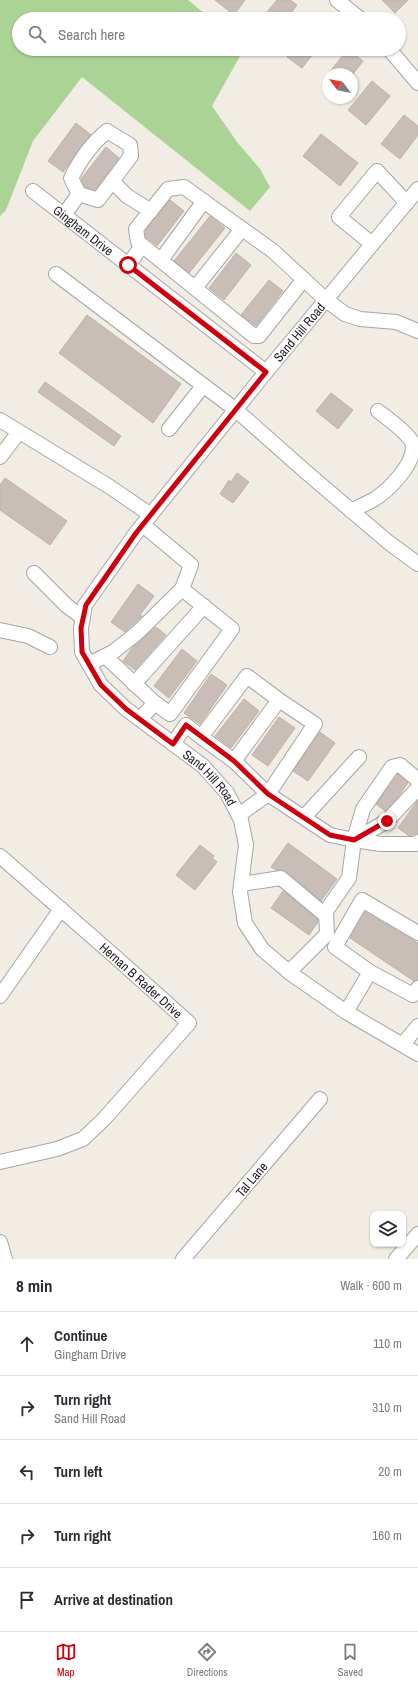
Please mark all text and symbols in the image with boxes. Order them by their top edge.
search box [12,12,406,56]
icon: search [26,23,48,45]
text: Search here [58,24,125,45]
north arrow [322,68,358,104]
street label: Gingham Drive [49,202,117,260]
route start [119,256,137,274]
street label: Sand Hill Road [270,299,329,365]
street label: Sand Hill Road [179,746,240,809]
route end [378,812,396,830]
street label: Hernan B Rader Drive [96,939,186,1022]
street label: Tal Lane [232,1159,271,1201]
map controls [370,1211,406,1247]
button: layers [370,1211,406,1247]
text: 8 min [16,1274,52,1297]
text: Walk · 600 m [340,1277,402,1294]
text: Continue [54,1325,107,1346]
icon: ahead [16,1333,38,1355]
text: 110 m [373,1335,402,1352]
text: Gingham Drive [54,1346,126,1363]
text: Turn right [54,1389,111,1410]
icon: right [16,1397,38,1419]
text: 310 m [372,1399,402,1416]
text: Sand Hill Road [54,1410,126,1427]
icon: left [16,1461,38,1483]
text: Turn left [54,1461,102,1482]
text: 20 m [378,1463,402,1480]
icon: right [16,1525,38,1547]
text: Turn right [54,1525,111,1546]
text: 160 m [372,1527,402,1544]
icon: arrive [16,1589,38,1611]
text: Arrive at destination [54,1589,173,1610]
tab: Map [55,1641,77,1679]
tab: Directions [187,1641,228,1679]
tab: Saved [338,1641,363,1679]

